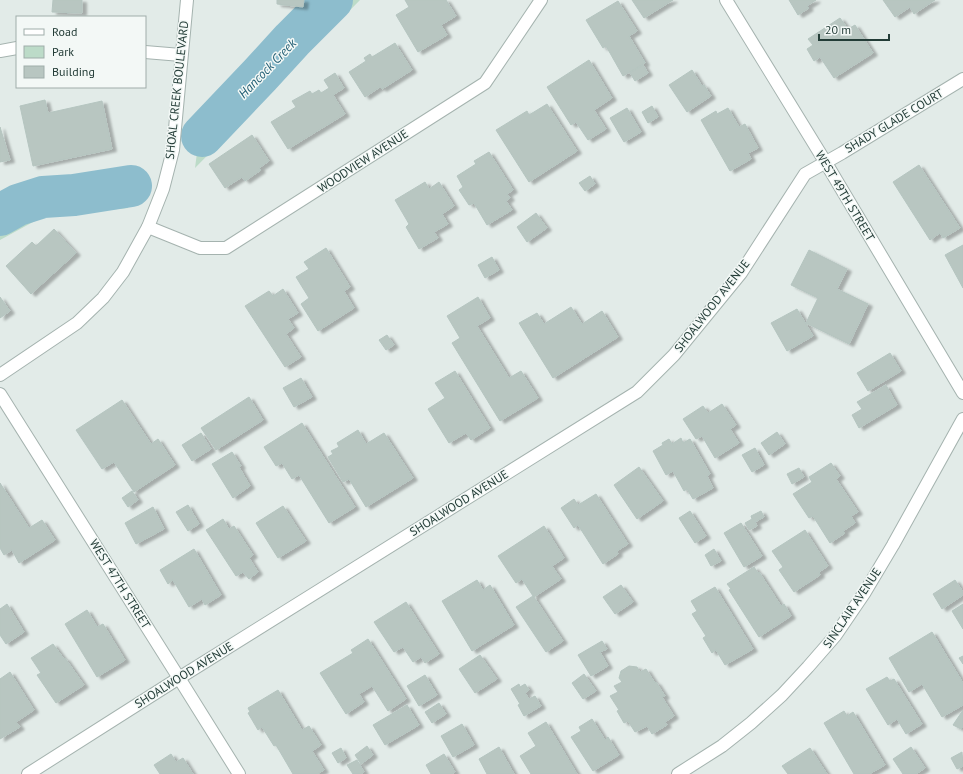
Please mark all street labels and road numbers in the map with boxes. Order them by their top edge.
street label: SHOAL CREEK BOULEVARD [162,20,191,160]
street label: SHADY GLADE COURT [842,85,946,156]
street label: WOODVIEW AVENUE [315,126,411,195]
street label: WEST 49TH STREET [813,148,879,244]
street label: SHOALWOOD AVENUE [671,256,752,355]
street label: SHOALWOOD AVENUE [407,466,511,539]
street label: WEST 47TH STREET [87,536,154,632]
street label: SINCLAIR AVENUE [819,565,884,651]
street label: SHOALWOOD AVENUE [132,638,236,711]

